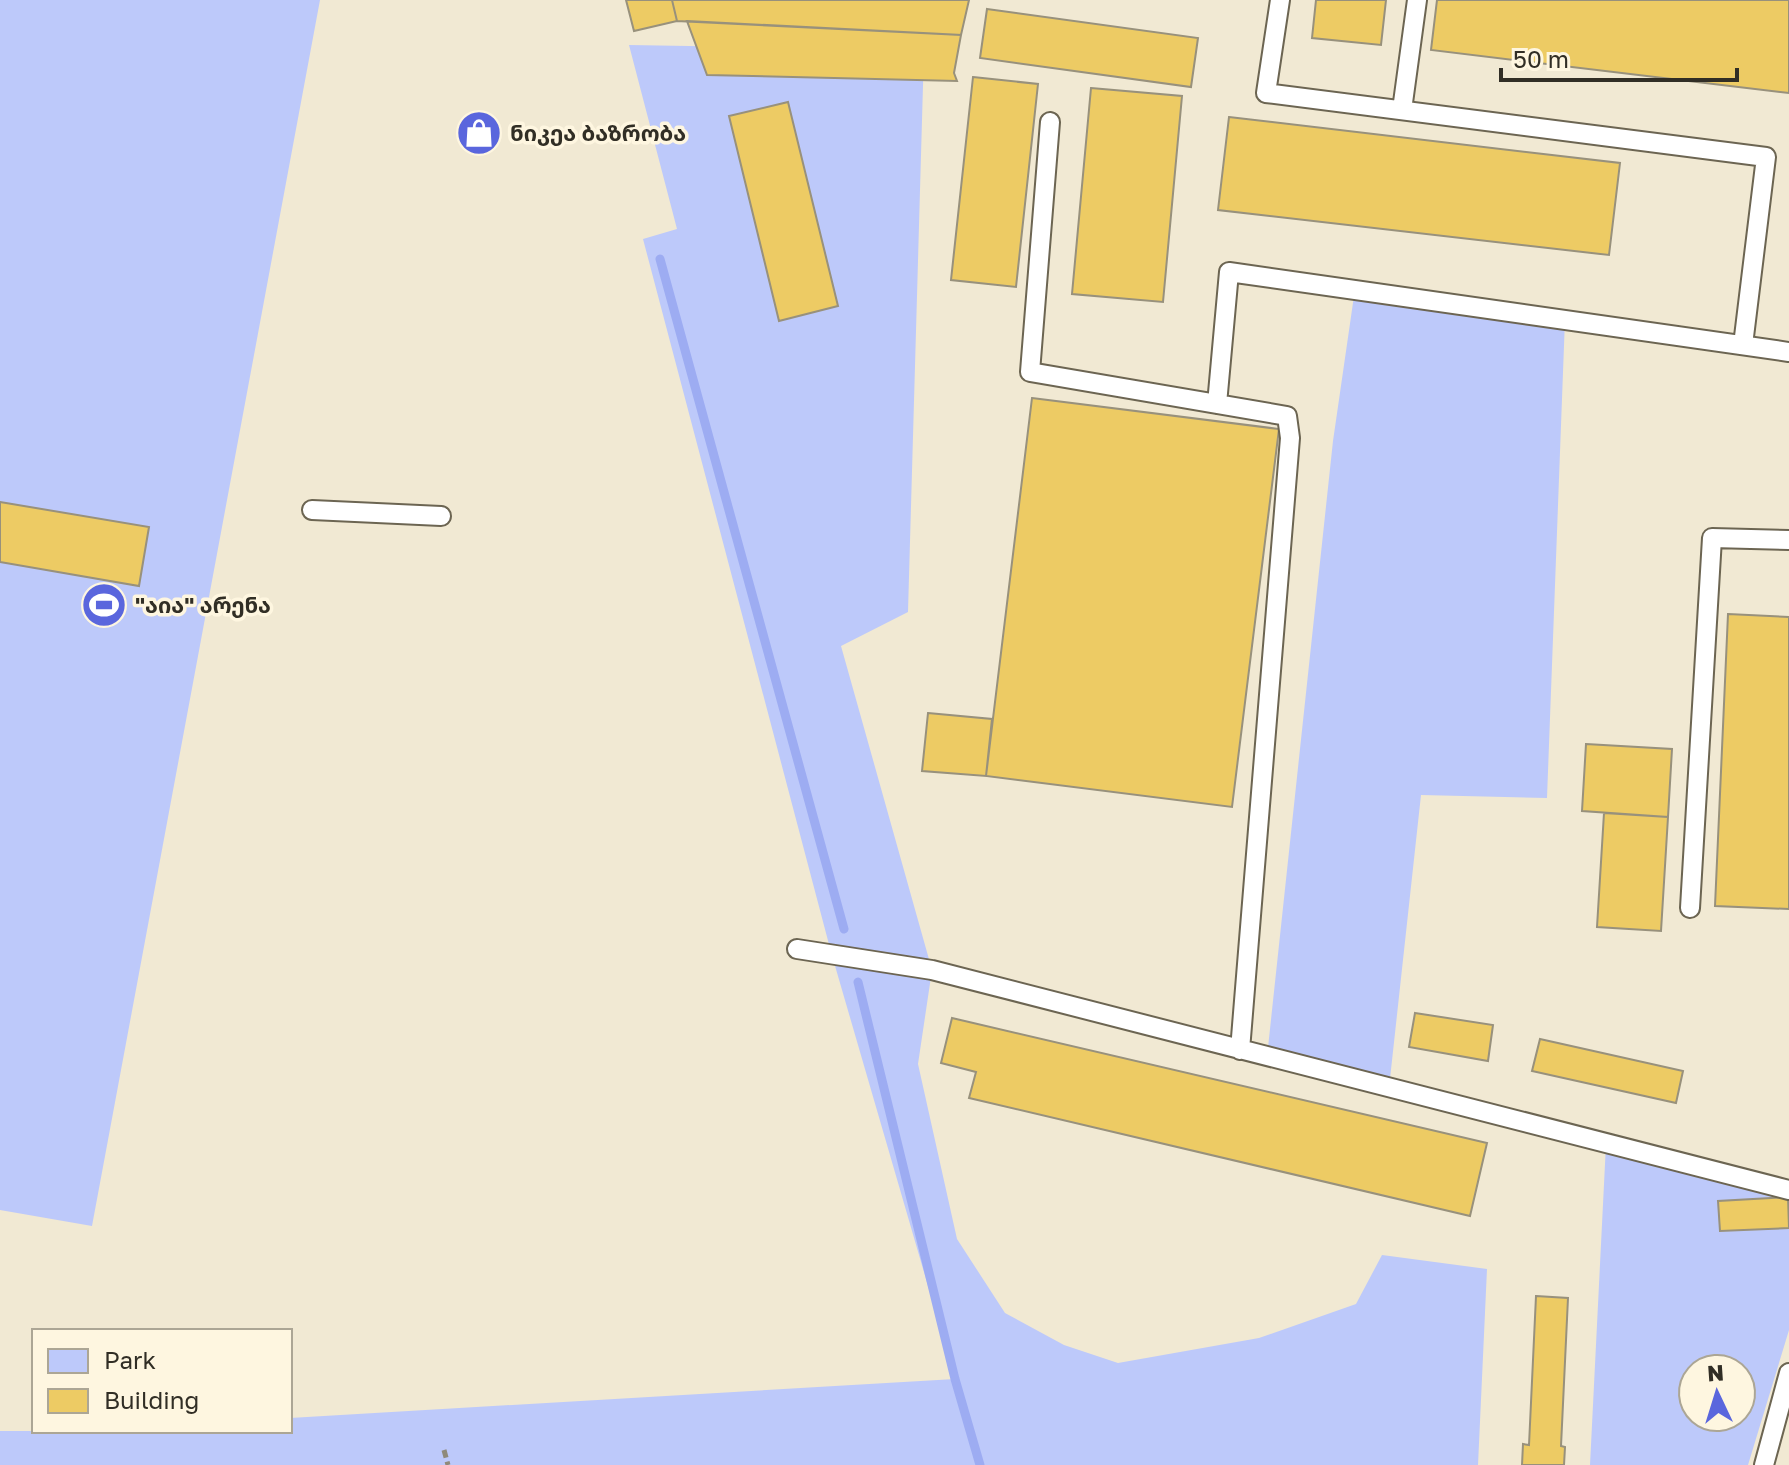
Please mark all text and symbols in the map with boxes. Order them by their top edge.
scale bar [1501,32,1737,82]
text: 50 m [1513,44,1569,73]
shop icon: ნიკეა ბაზრობა [455,109,503,157]
place label: ნიკეა ბაზრობა [510,119,686,146]
sports icon: "აია" არენა [80,581,128,629]
place label: "აია" არენა [135,591,271,618]
legend [32,1329,292,1433]
text: Park [104,1345,156,1374]
north arrow [1677,1353,1757,1433]
text: N [1706,1358,1725,1387]
text: Building [104,1385,199,1414]

